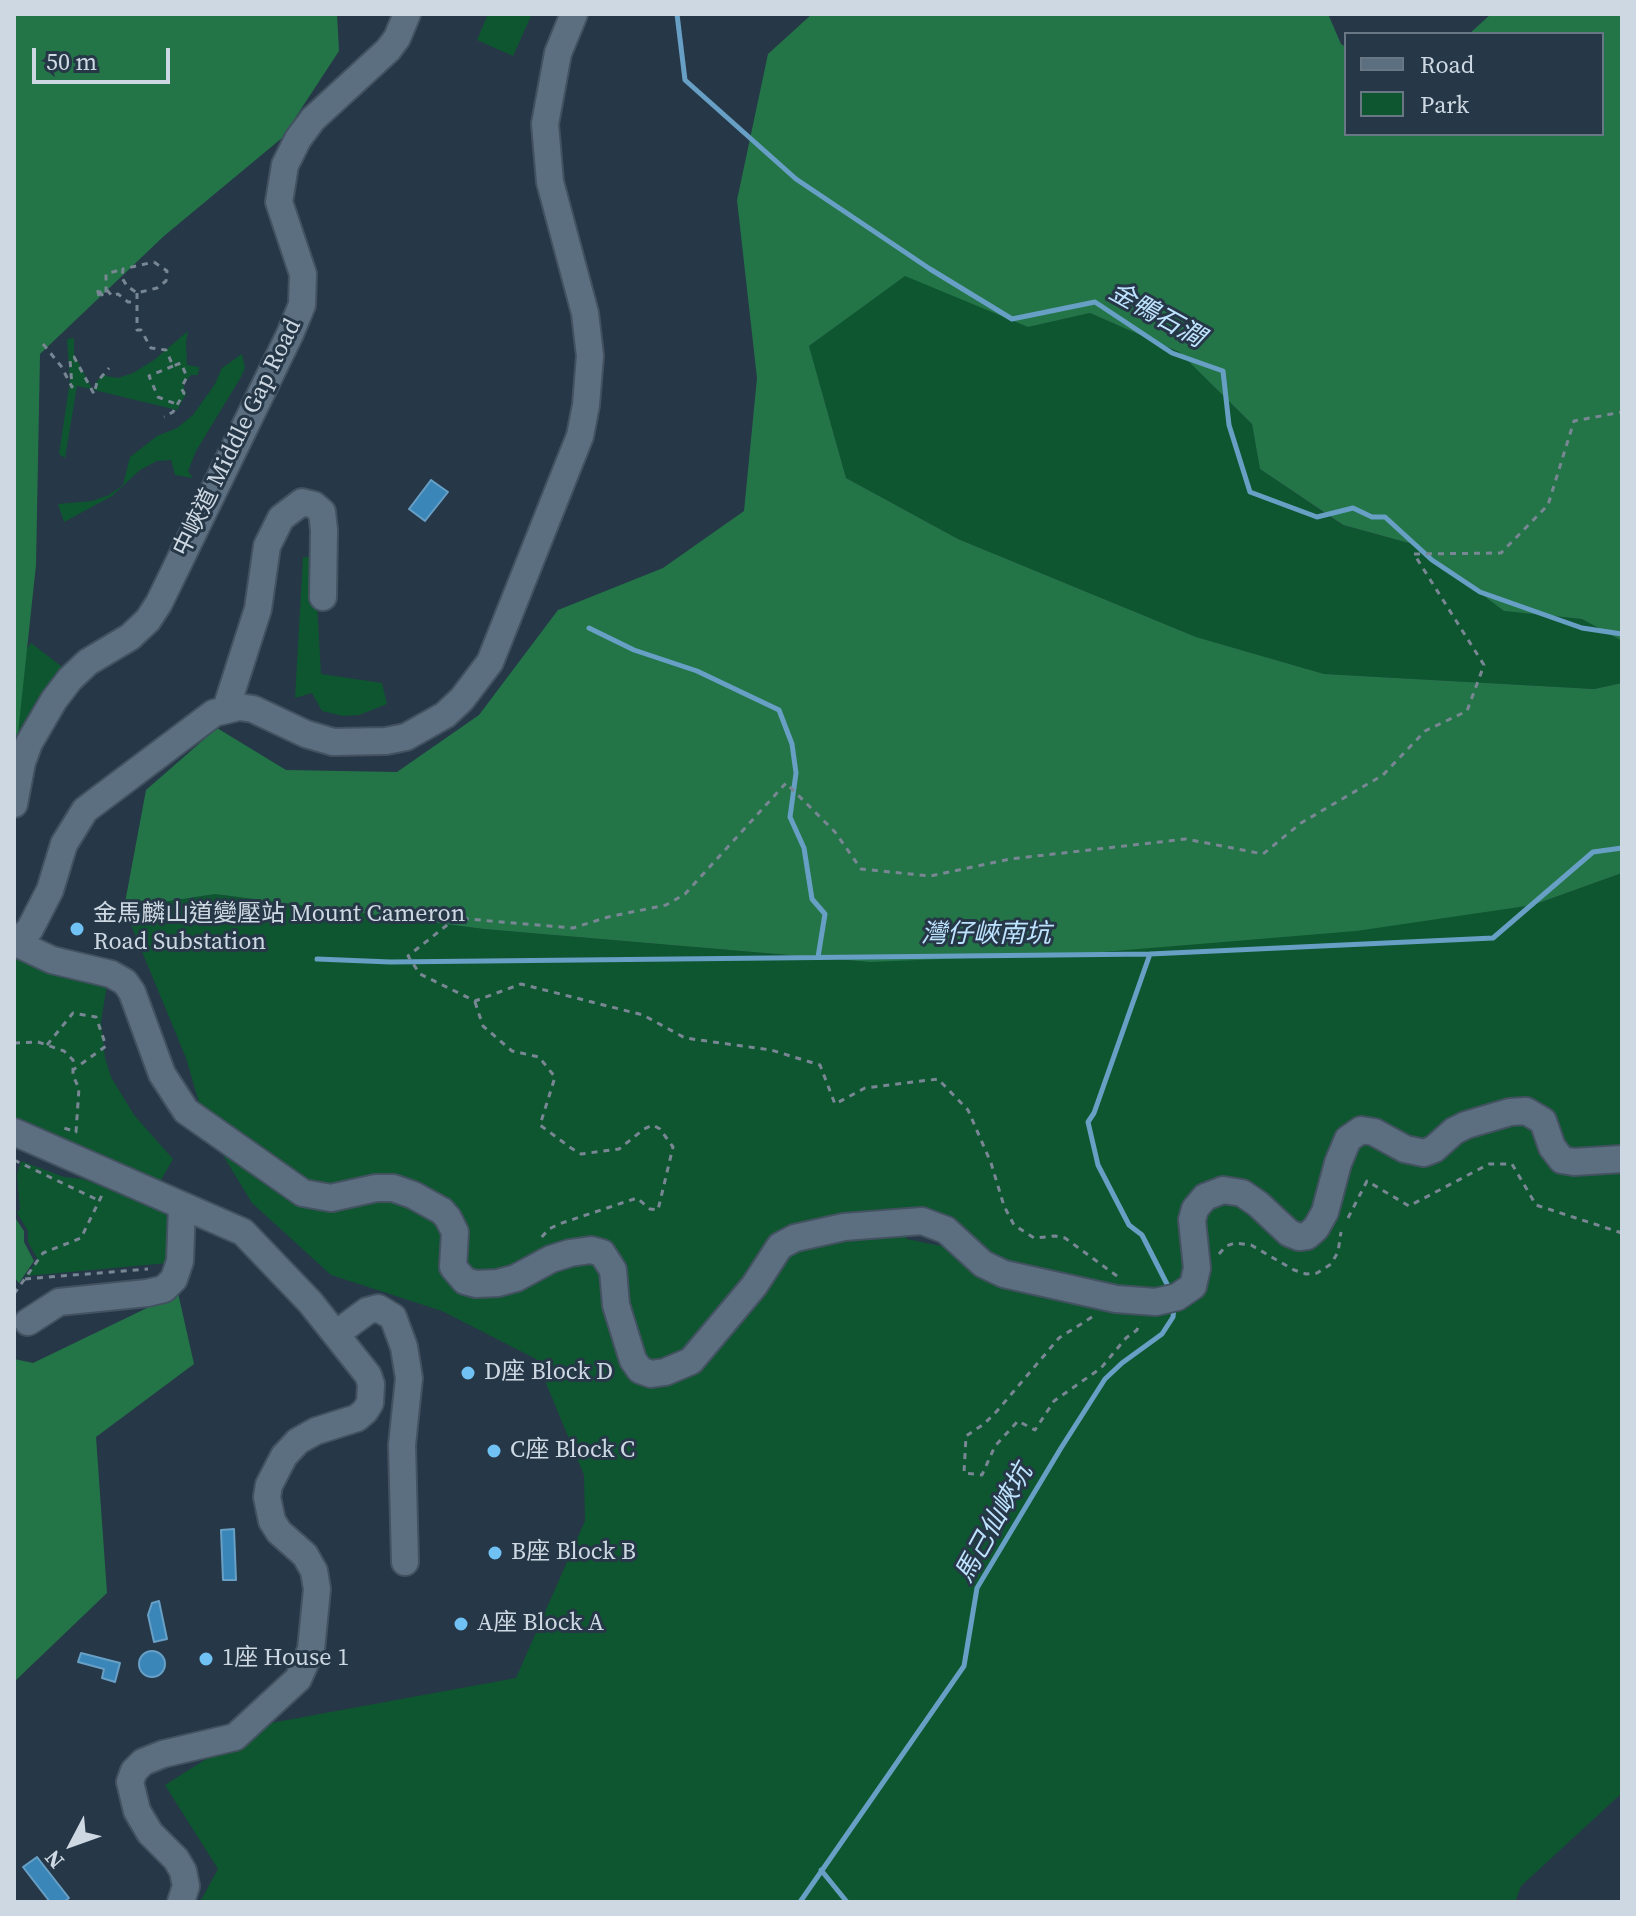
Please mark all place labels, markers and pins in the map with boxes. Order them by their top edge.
place label: 金馬麟山道變壓站 Mount Cameron Road Substation [93,901,465,957]
marker: 金馬麟山道變壓站 Mount Cameron Road Substation [68,920,86,938]
place label: D座 Block D [484,1359,613,1387]
marker: D座 Block D [459,1364,477,1382]
place label: C座 Block C [510,1437,635,1465]
marker: C座 Block C [485,1442,503,1460]
place label: B座 Block B [511,1539,636,1567]
marker: B座 Block B [486,1544,504,1562]
place label: A座 Block A [477,1610,604,1638]
marker: A座 Block A [452,1615,470,1633]
place label: 1座 House 1 [222,1645,349,1673]
marker: 1座 House 1 [197,1650,215,1668]

